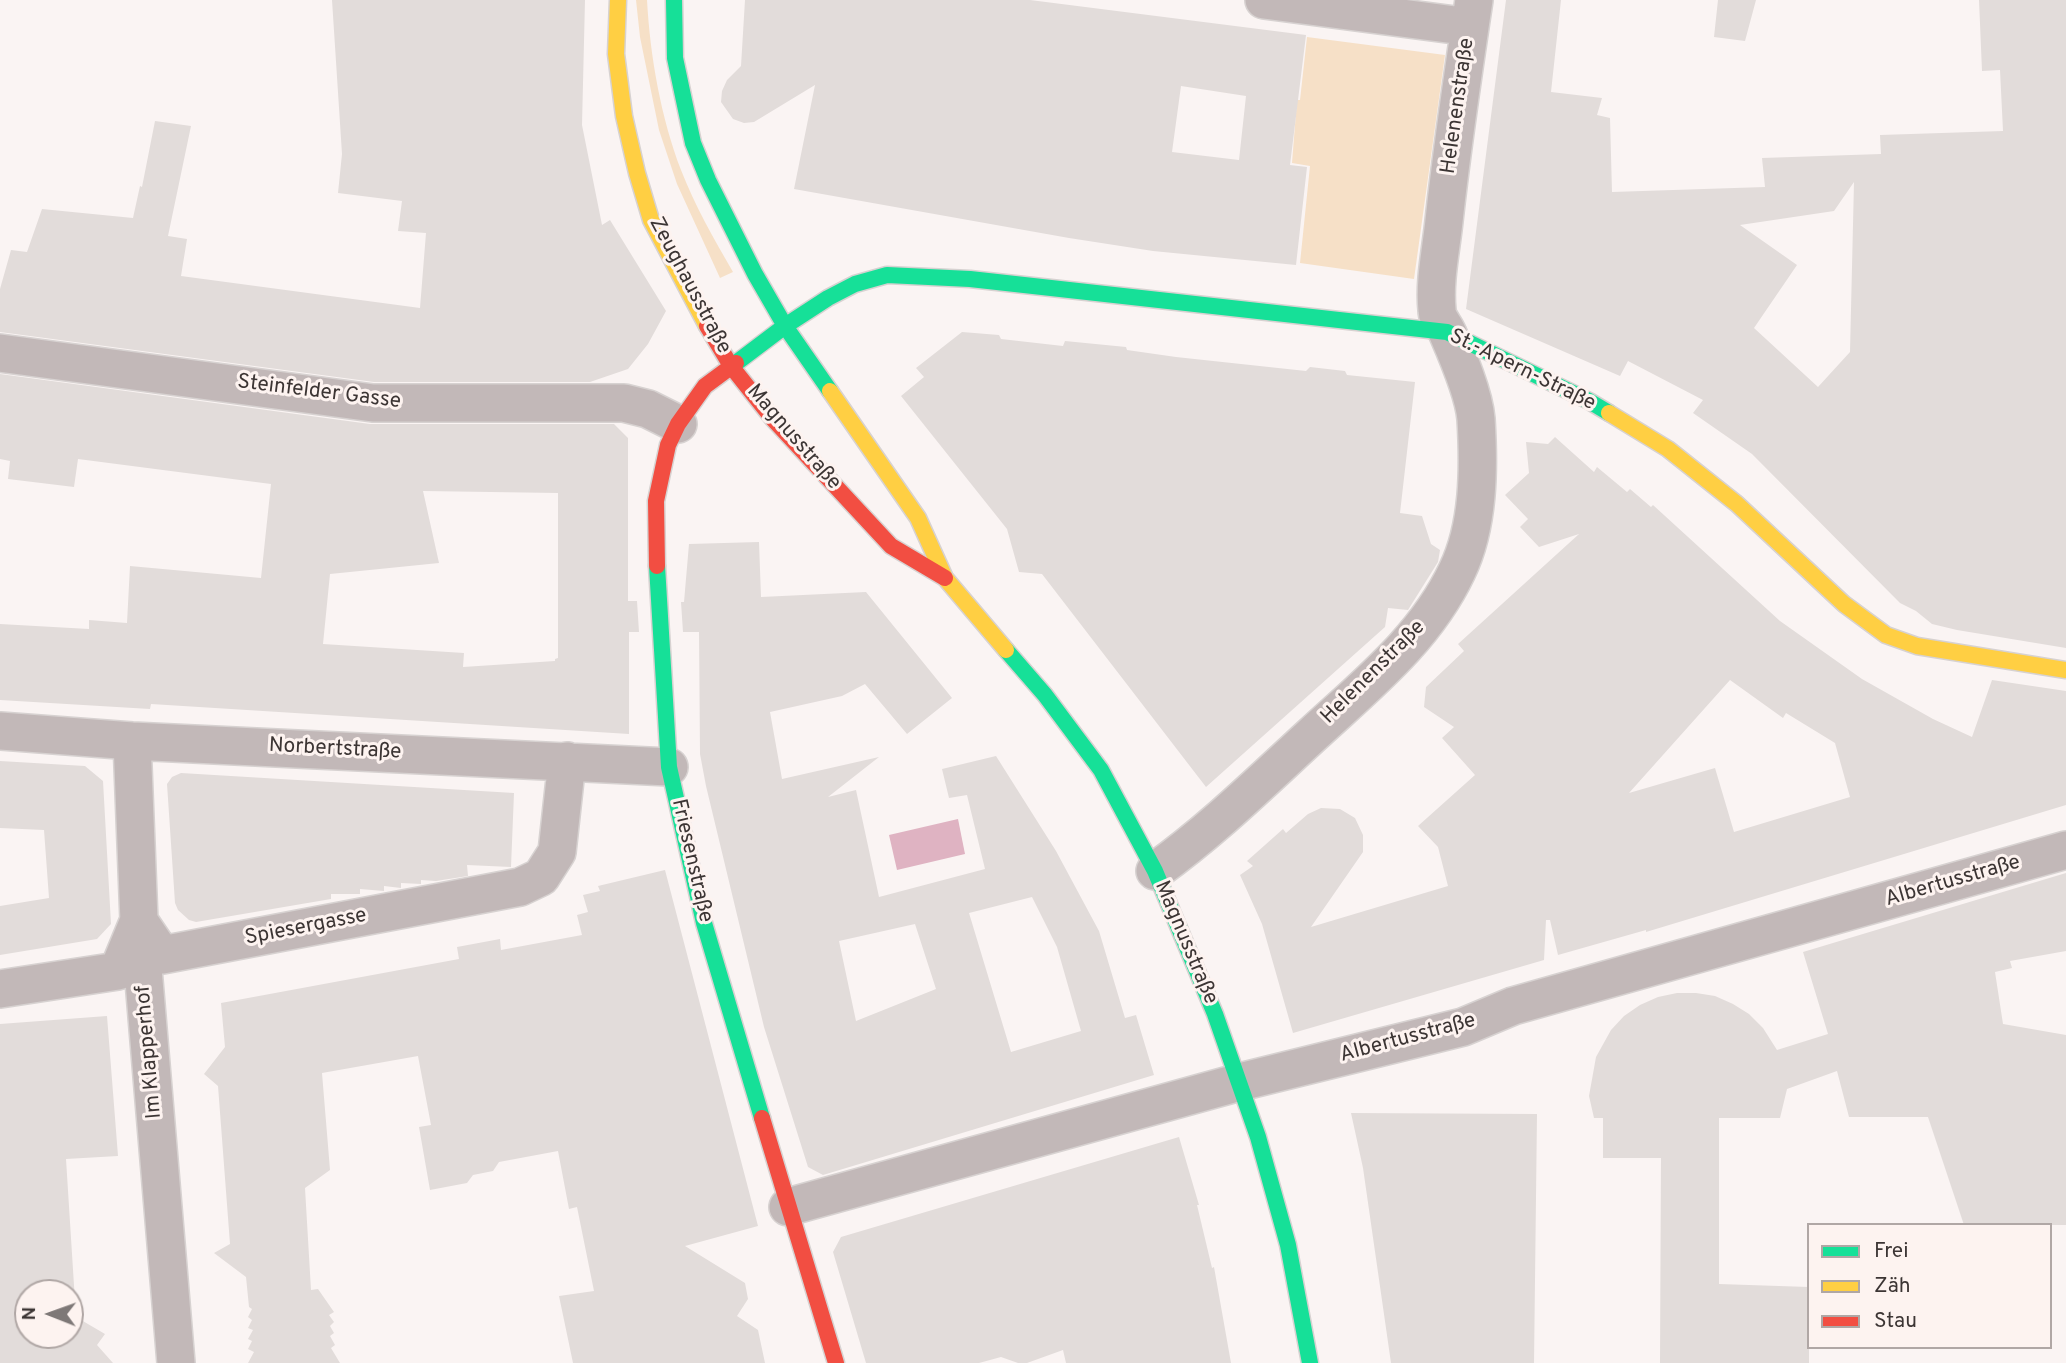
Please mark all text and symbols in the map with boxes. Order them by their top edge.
street label: Helenenstraße [1437,36,1481,176]
street label: Zeughausstraße [642,213,736,359]
street label: St.-Apern-Straße [1445,325,1599,417]
street label: Steinfelder Gasse [236,370,402,416]
street label: Magnusstraße [740,380,846,496]
street label: Helenenstraße [1317,616,1431,730]
street label: Norbertstraße [268,734,402,766]
street label: Friesenstraße [665,797,717,925]
street label: Albertusstraße [1883,851,2023,913]
street label: Magnusstraße [1148,878,1222,1008]
street label: Spiesergasse [243,904,369,952]
street label: Im Klapperhof [132,984,168,1120]
street label: Albertusstraße [1337,1009,1479,1069]
legend [1807,1223,2052,1349]
text: Frei [1874,1238,1909,1265]
text: Zäh [1874,1273,1911,1300]
north arrow [14,1279,84,1349]
text: N [18,1307,42,1321]
text: Stau [1874,1308,1917,1335]

